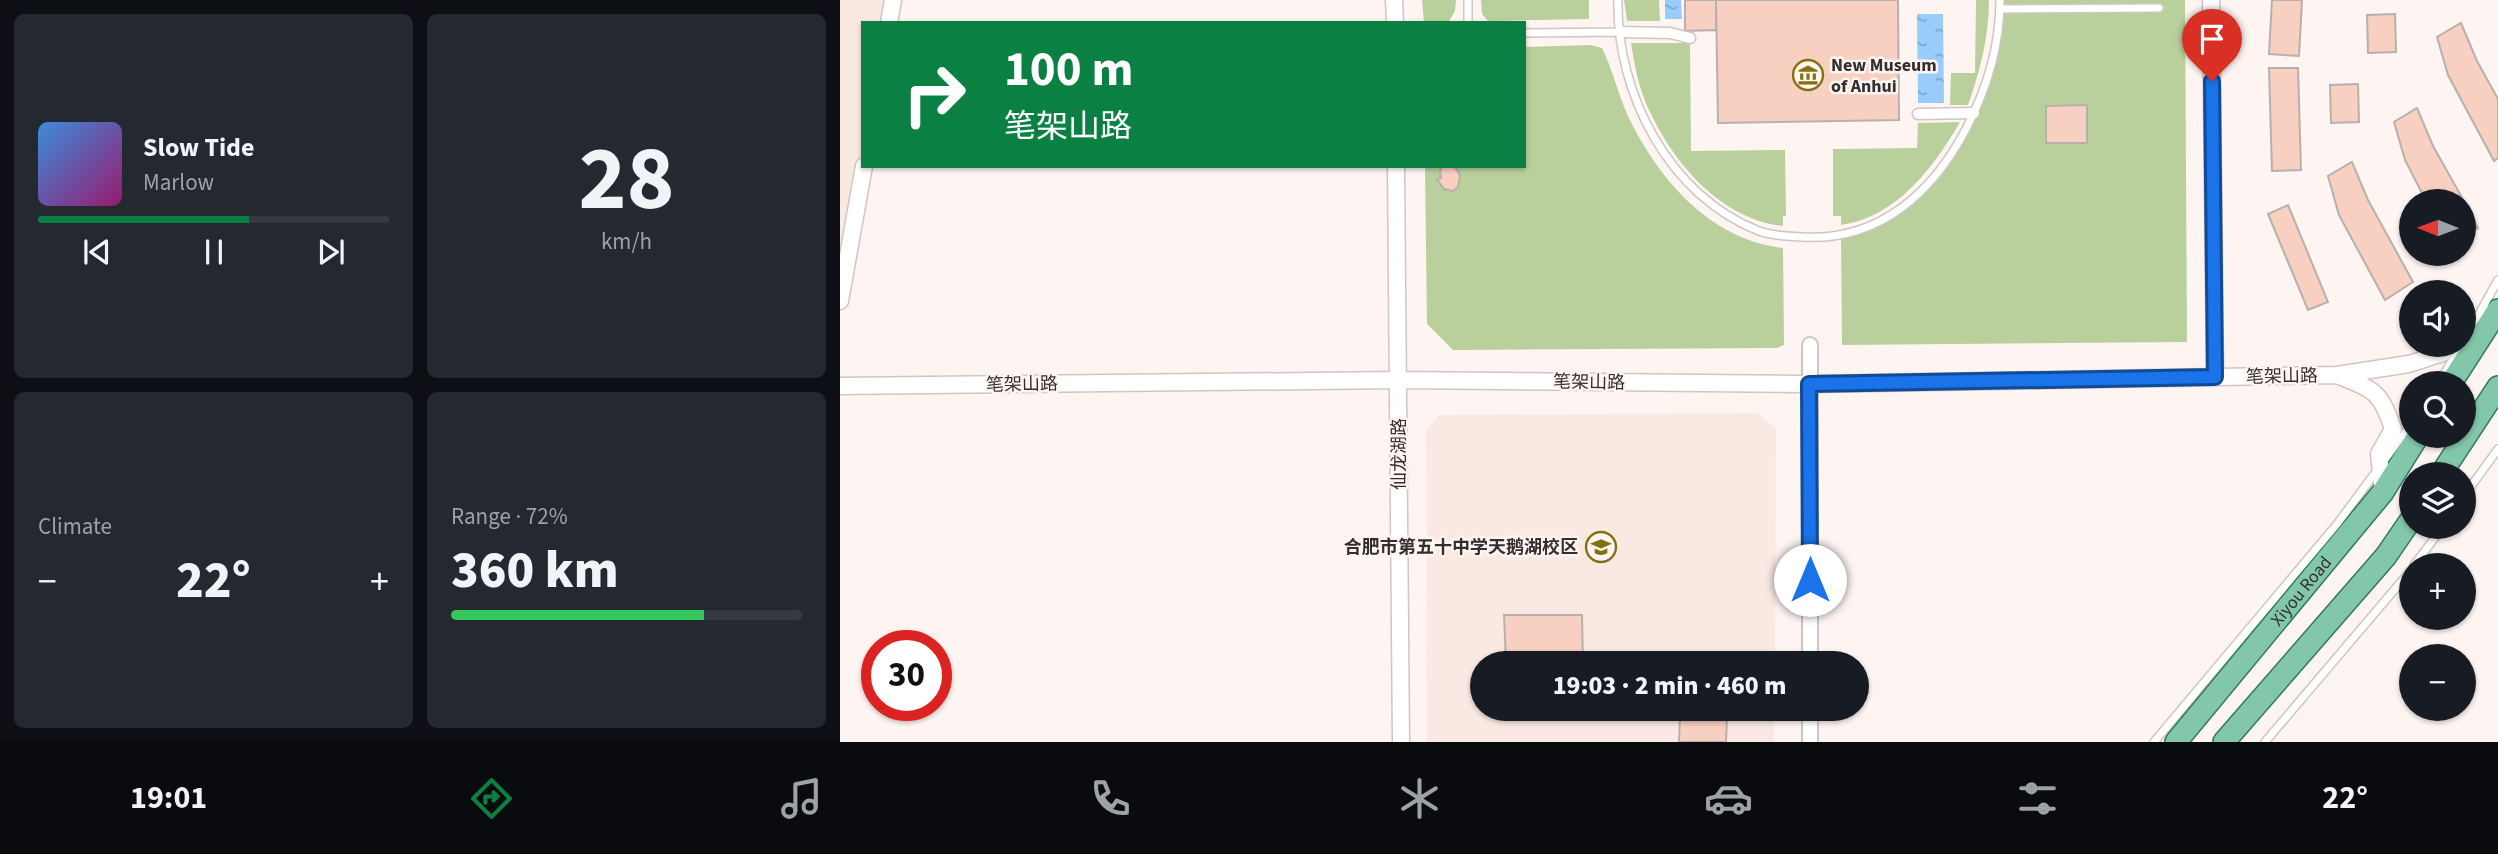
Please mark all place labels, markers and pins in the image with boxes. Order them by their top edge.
pin [2182,9,2242,81]
place label: New Museum of Anhui [1831,53,1937,99]
museum icon: New Museum of Anhui [1791,58,1825,92]
school or university icon: 合肥市第五十中学天鹅湖校区 [1584,530,1618,564]
place label: 合肥市第五十中学天鹅湖校区 [1344,535,1578,560]

